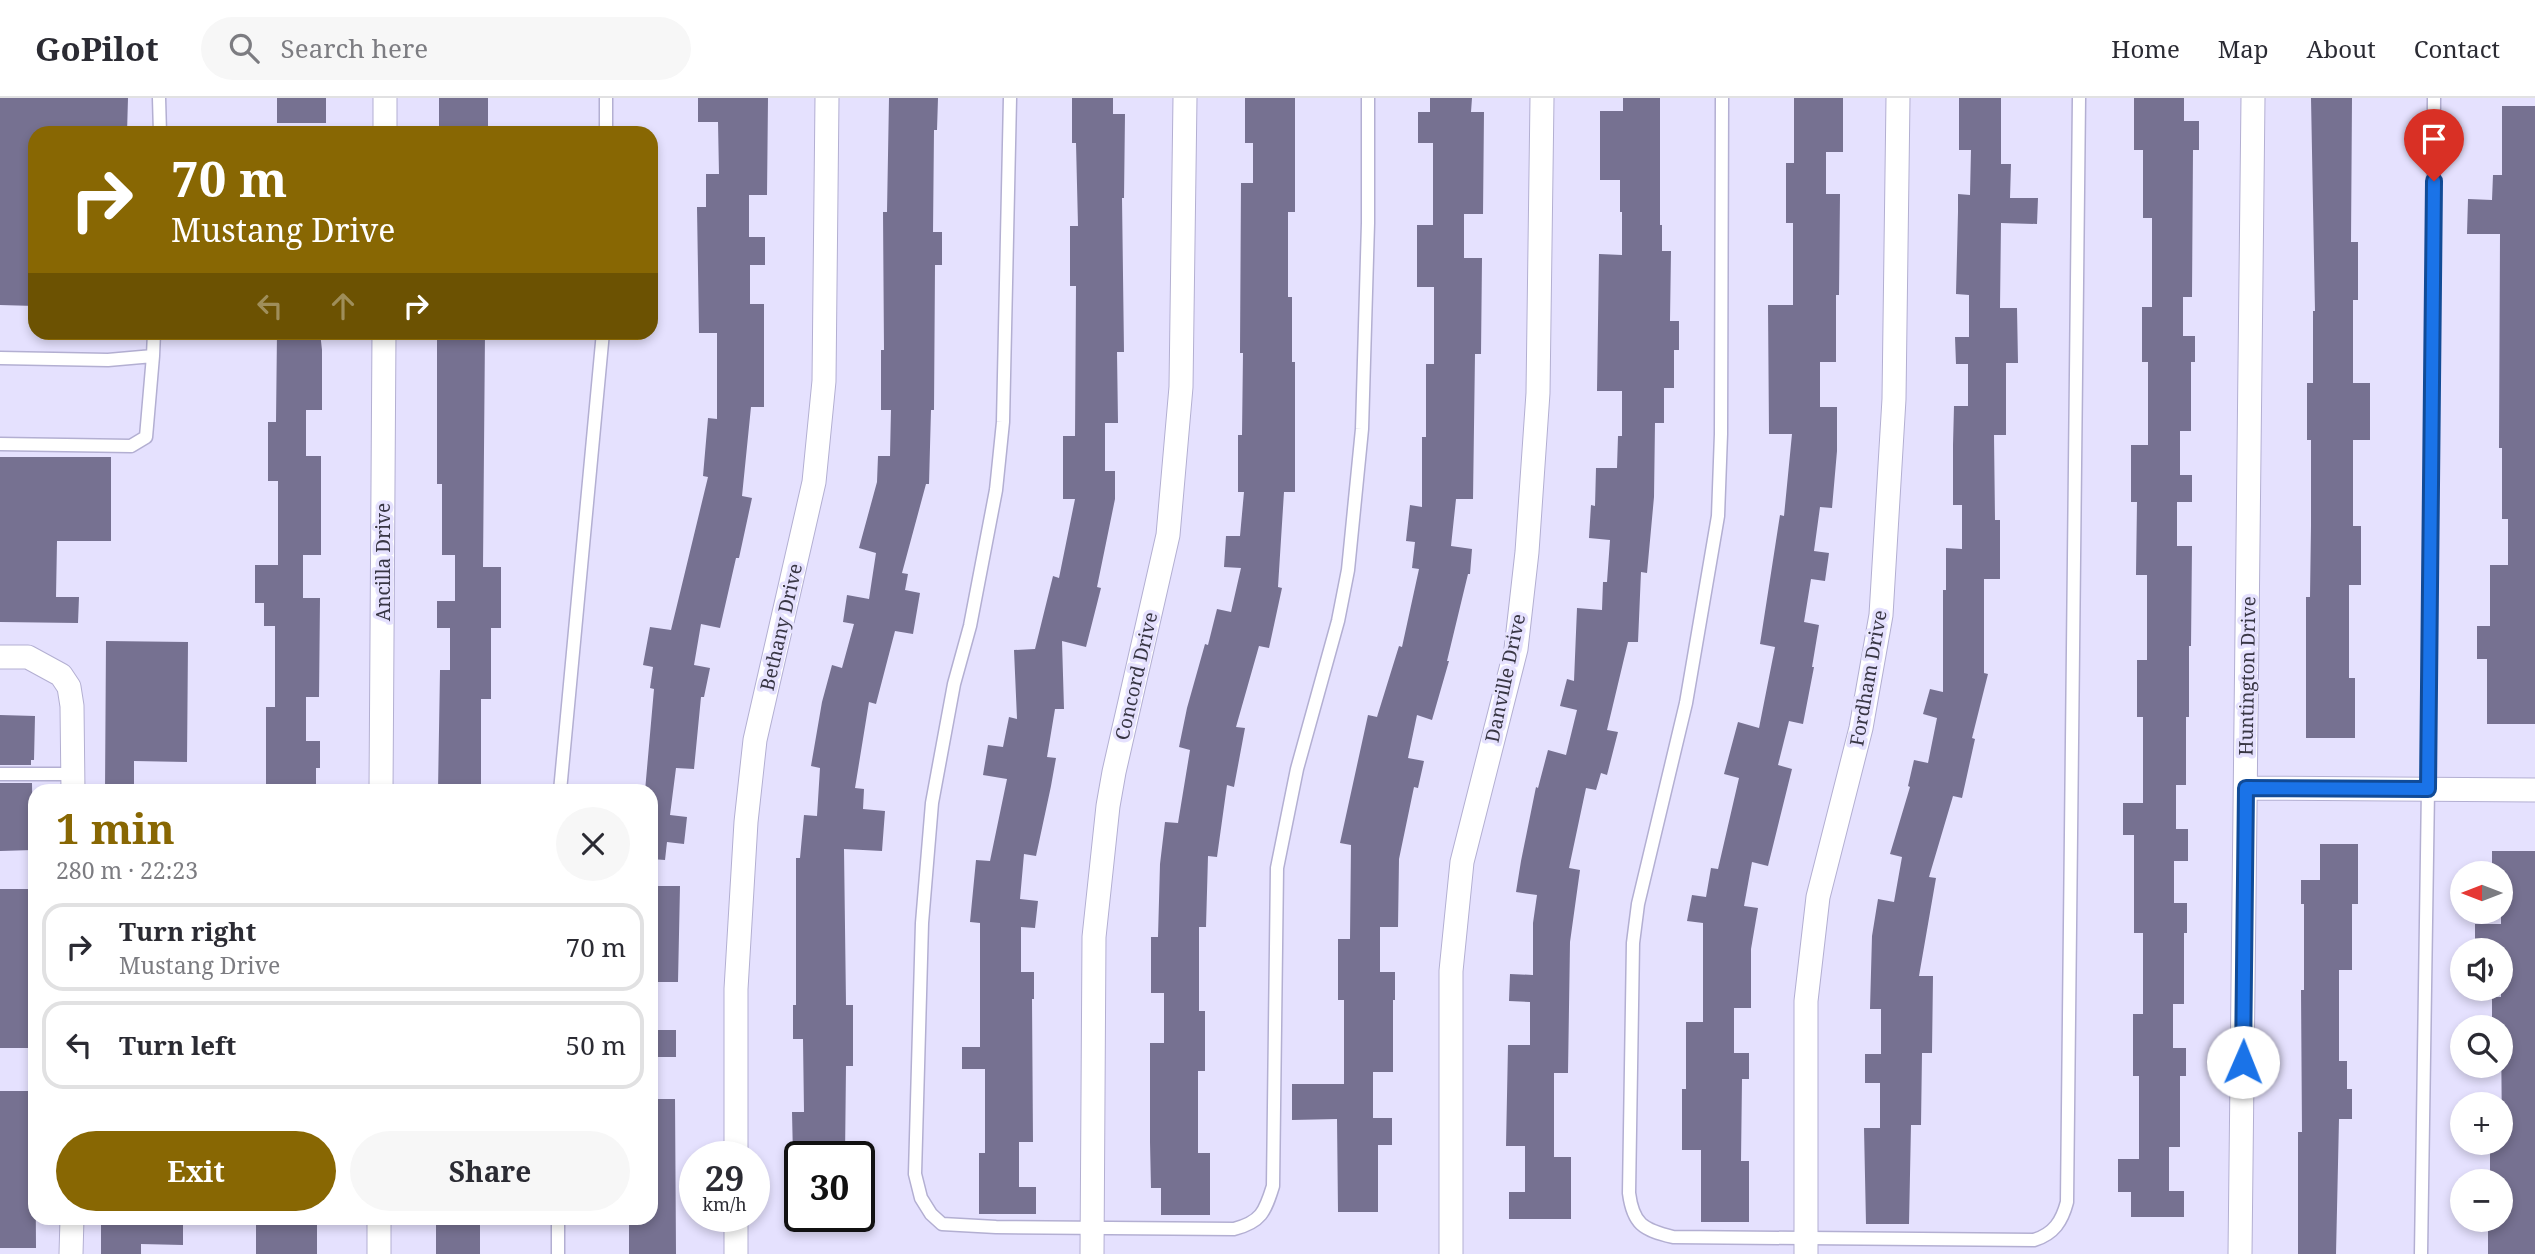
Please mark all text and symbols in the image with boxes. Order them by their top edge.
search box [201,17,691,80]
text: GoPilot [35,26,159,71]
icon: search [225,29,263,67]
text: Search here [281,30,428,66]
text: Home [2111,32,2180,65]
text: Map [2218,32,2269,65]
text: About [2307,32,2376,65]
text: Contact [2414,32,2500,65]
pin [2404,109,2464,181]
icon: arrive [2415,120,2453,158]
text: 70 m [171,145,287,211]
icon: right [56,154,147,245]
text: Mustang Drive [171,208,395,251]
icon: left [251,287,289,325]
icon: ahead [324,287,362,325]
icon: right [397,287,435,325]
street label: Ancilla Drive [370,503,396,621]
street label: Bethany Drive [754,561,808,693]
street label: Huntington Drive [2233,596,2261,756]
street label: Fordham Drive [1843,608,1893,748]
street label: Concord Drive [1109,609,1163,743]
street label: Danville Drive [1479,611,1531,745]
text: 1 min [56,799,175,856]
button: close [556,807,630,881]
text: 280 m · 22:23 [56,854,198,886]
north arrow [2450,861,2513,924]
map controls [2450,861,2513,1232]
text: Turn right [119,913,256,949]
icon: right [60,928,98,966]
text: 70 m [566,929,626,965]
button: sound [2450,938,2513,1001]
text: Mustang Drive [119,949,280,981]
button: search [2450,1015,2513,1078]
position arrow [2206,1025,2280,1099]
icon: left [60,1026,98,1064]
text: Turn left [119,1027,236,1063]
text: 50 m [566,1027,626,1063]
button: + [2450,1092,2513,1155]
button: Exit [56,1131,336,1211]
button: Share [350,1131,630,1211]
speed limit sign: 30 [784,1141,875,1232]
text: 29 [705,1154,744,1201]
button: − [2450,1169,2513,1232]
text: km/h [702,1192,747,1216]

